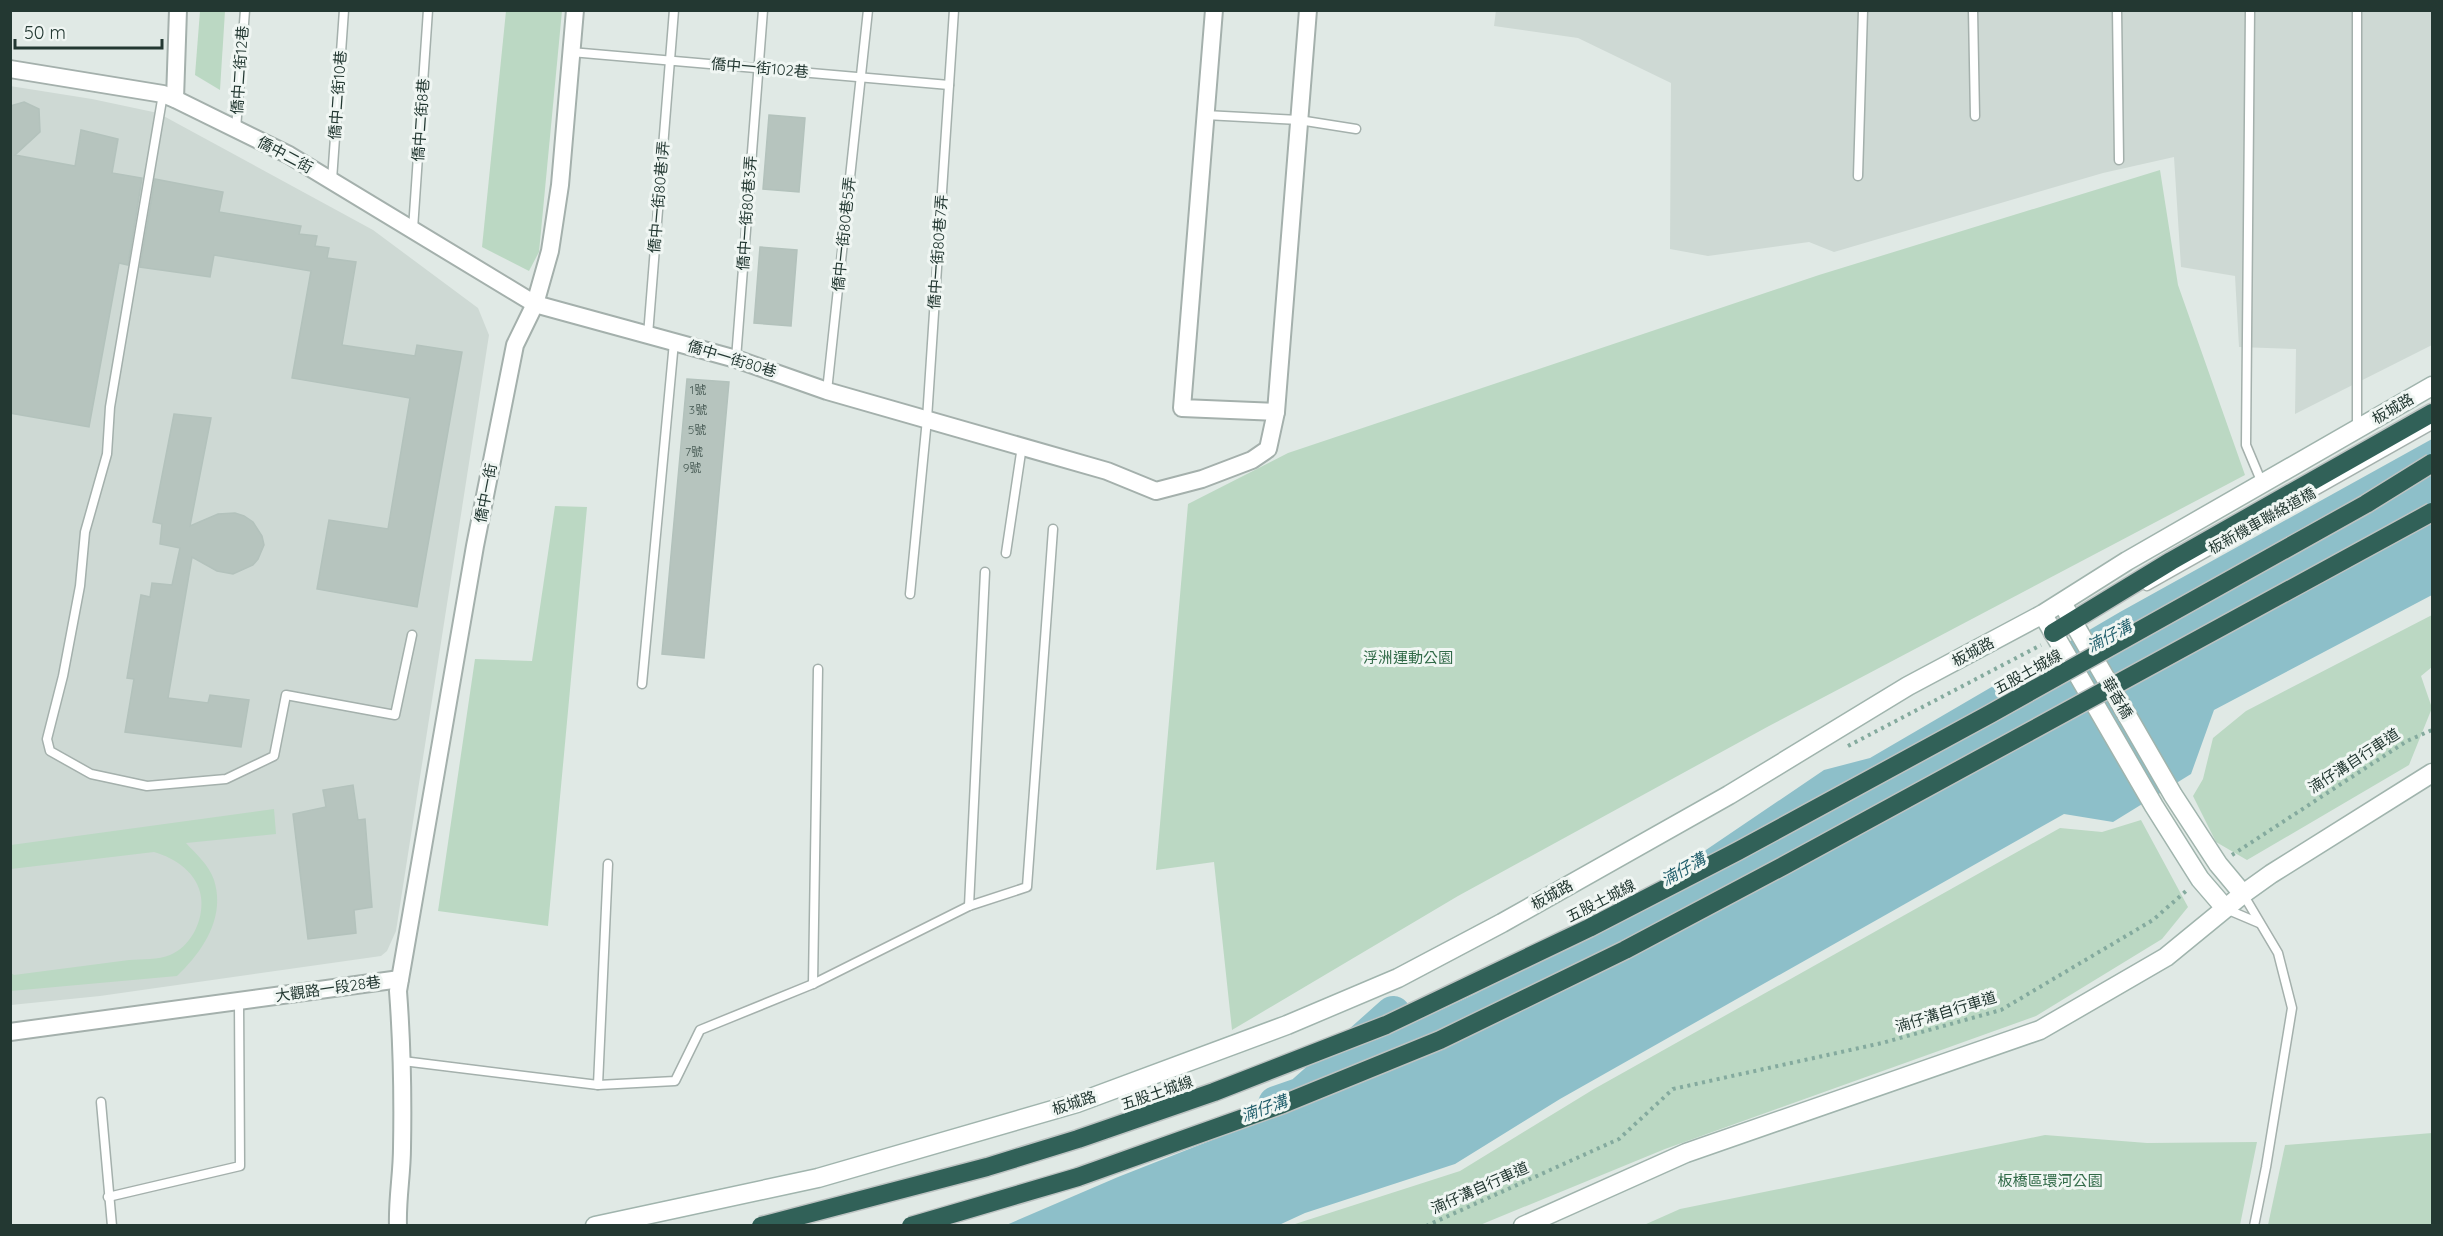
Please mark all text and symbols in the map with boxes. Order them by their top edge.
scale bar [15,12,162,50]
text: 50 m [24,21,66,44]
street label: 僑中二街12巷 [227,25,252,115]
street label: 僑中二街10巷 [325,50,350,140]
street label: 僑中一街102巷 [711,54,810,81]
street label: 僑中二街8巷 [408,78,433,162]
street label: 僑中二街 [254,132,316,177]
street label: 僑中一街80巷1弄 [644,140,673,254]
street label: 僑中一街80巷3弄 [733,155,760,271]
street label: 僑中一街80巷5弄 [828,176,859,292]
street label: 僑中一街80巷7弄 [924,194,951,310]
street label: 僑中一街80巷 [685,336,779,381]
house number: 1號 [690,382,706,397]
street label: 板城路 [2369,389,2417,428]
house number: 3號 [689,402,707,417]
house number: 5號 [688,422,706,437]
house number: 7號 [685,444,703,459]
house number: 9號 [683,460,701,475]
street label: 僑中一街 [470,462,501,524]
street label: 板新機車聯絡道橋 [2205,483,2319,558]
water label: 湳仔溝 [2083,615,2137,656]
street label: 板城路 [1948,633,1997,671]
street label: 五股土城線 [1990,645,2065,698]
park label: 浮洲運動公園 [1363,648,1453,667]
street label: 華香橋 [2098,674,2137,722]
street label: 湳仔溝自行車道 [2305,724,2403,797]
water label: 湳仔溝 [1657,847,1711,890]
street label: 板城路 [1527,875,1576,914]
street label: 五股土城線 [1563,875,1639,926]
street label: 大觀路一段28巷 [274,972,382,1005]
street label: 湳仔溝自行車道 [1893,987,1999,1036]
street label: 五股土城線 [1118,1071,1195,1114]
street label: 板城路 [1050,1087,1098,1119]
water label: 湳仔溝 [1238,1090,1292,1126]
street label: 湳仔溝自行車道 [1428,1158,1532,1218]
park label: 板橋區環河公園 [1997,1171,2103,1190]

